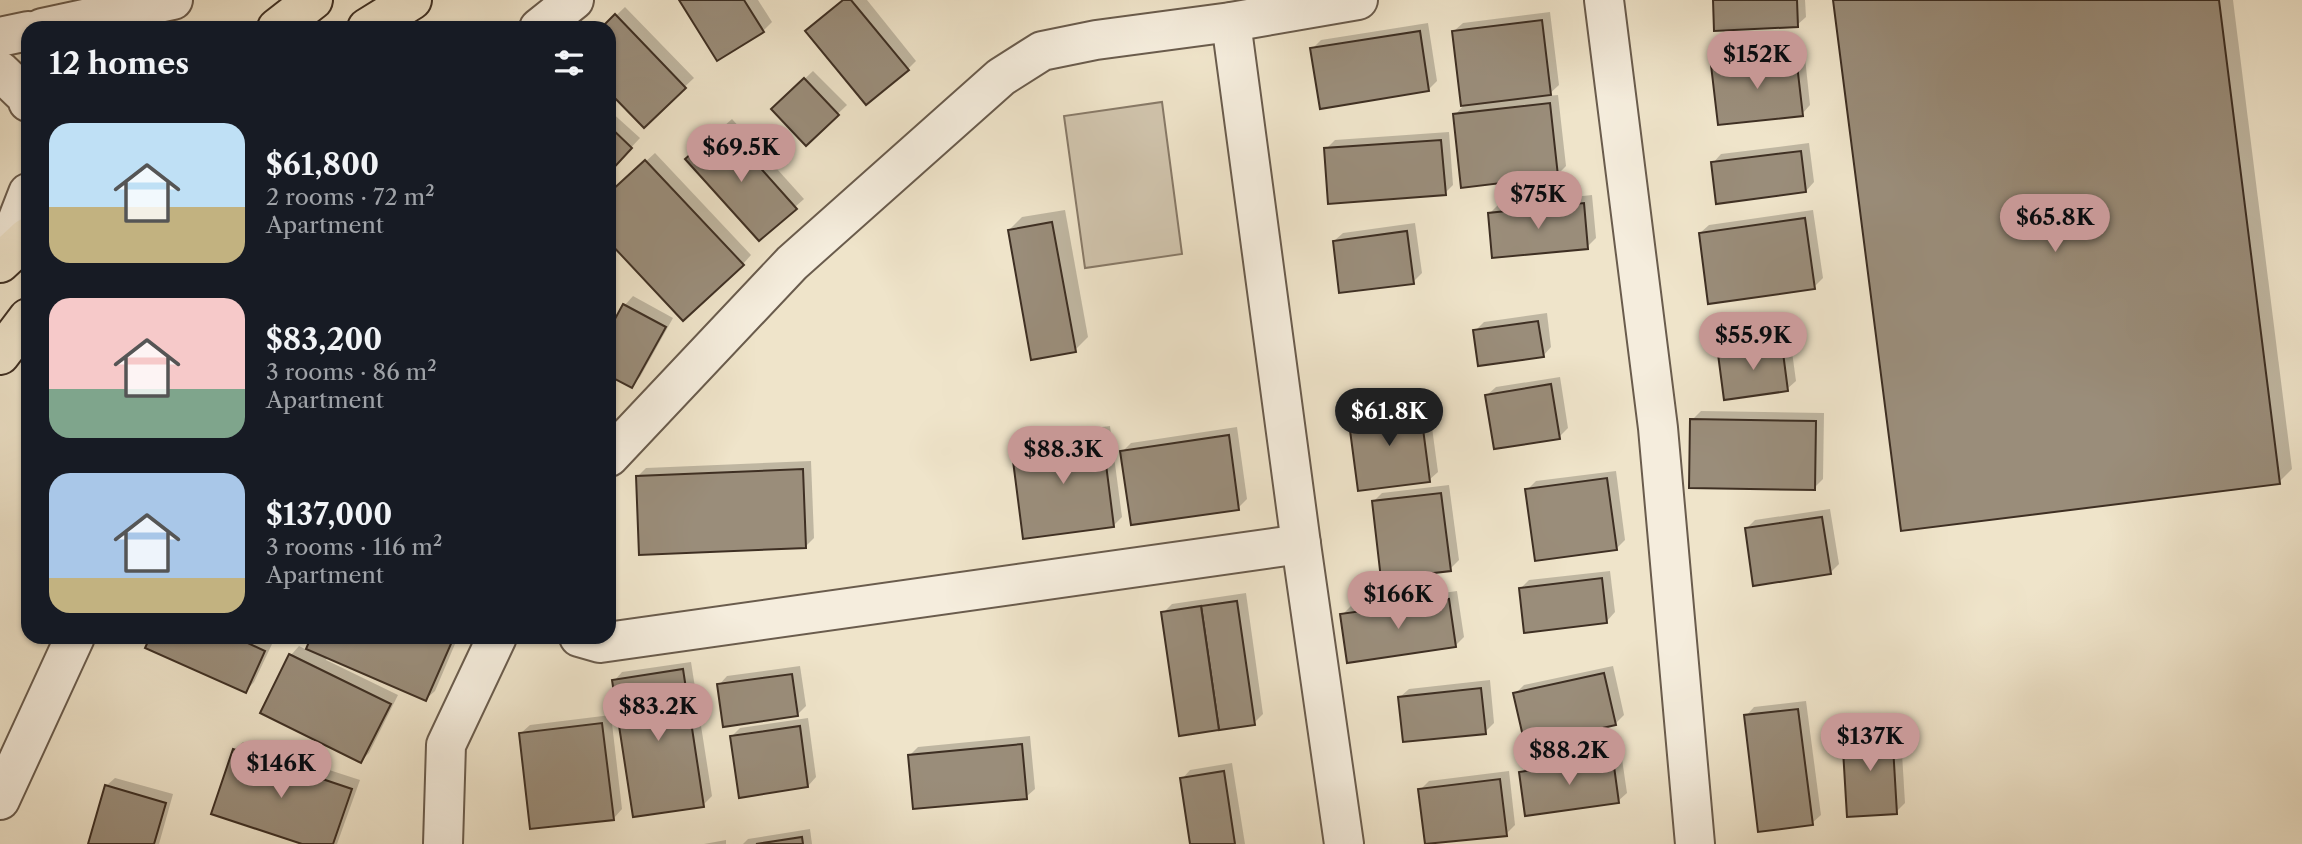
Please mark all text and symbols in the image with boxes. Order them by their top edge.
pin: $152K [1708,32,1806,91]
text: $152K [1723,40,1791,68]
icon: filters [550,44,588,82]
text: 12 homes [49,45,189,82]
pin: $69.5K [684,124,798,184]
text: $69.5K [703,133,779,161]
text: $61,800 [266,146,379,183]
icon: home [105,151,189,235]
pin: $75K [1497,172,1579,231]
text: $75K [1510,180,1566,208]
text: 2 rooms · 72 m² [266,183,435,211]
pin: $65.8K [1998,194,2112,254]
text: $65.8K [2016,203,2094,231]
text: Apartment [266,211,384,239]
pin: $55.9K [1696,312,1810,372]
text: $83,200 [266,321,382,358]
text: $55.9K [1715,321,1791,349]
icon: home [105,326,189,410]
text: 3 rooms · 86 m² [266,358,437,386]
text: Apartment [266,386,384,414]
pin: $61.8K [1332,388,1446,448]
text: $61.8K [1351,397,1427,425]
pin: $88.3K [1006,426,1120,486]
text: $88.3K [1024,435,1102,463]
text: $137,000 [266,496,392,533]
icon: home [105,501,189,585]
text: 3 rooms · 116 m² [266,533,442,561]
text: Apartment [266,561,384,589]
pin: $166K [1349,572,1447,631]
text: $166K [1363,580,1433,608]
pin: $83.2K [601,684,715,743]
text: $83.2K [619,692,697,720]
pin: $137K [1821,714,1919,773]
text: $137K [1837,722,1903,750]
pin: $88.2K [1512,728,1626,787]
text: $88.2K [1529,736,1609,764]
pin: $146K [232,740,330,800]
text: $146K [247,749,315,777]

